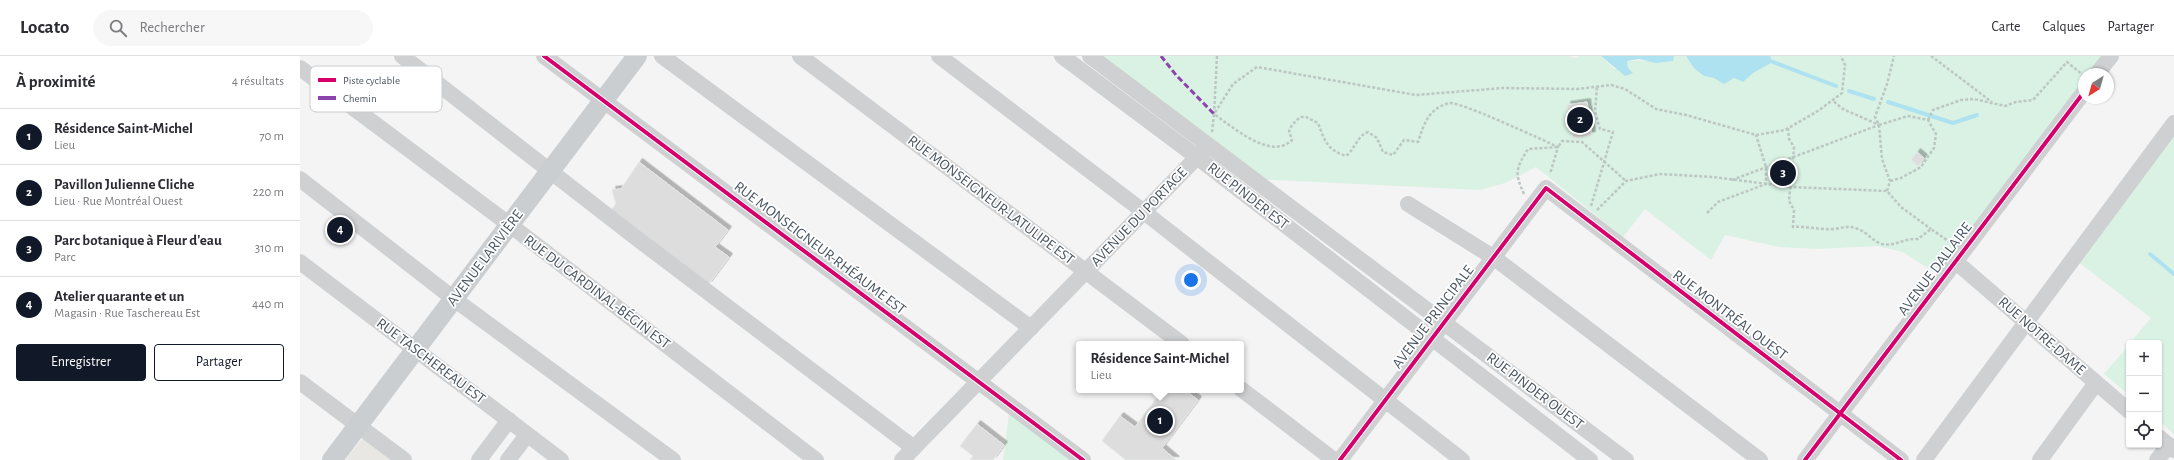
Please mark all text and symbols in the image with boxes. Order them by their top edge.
search box [93,10,373,46]
icon: search [107,17,129,39]
text: Locato [20,18,69,37]
text: Rechercher [139,20,205,35]
text: Carte [1992,20,2020,34]
text: Calques [2042,20,2086,34]
text: Partager [2108,20,2154,34]
legend [310,66,442,112]
north arrow [2078,68,2114,104]
text: À proximité [16,73,96,90]
text: 4 résultats [232,75,284,88]
text: Piste cyclable [343,75,400,86]
text: Chemin [343,93,377,104]
pin: 2 [1567,105,1593,135]
text: Résidence Saint-Michel [54,121,193,136]
text: 1 [27,130,31,143]
text: 70 m [259,130,284,143]
street label: RUE MONSEIGNEUR-LATULIPE EST [905,133,1078,268]
text: Lieu [54,139,75,152]
pin: 3 [1770,158,1796,188]
street label: RUE PINDER EST [1205,160,1292,233]
street label: AVENUE DU PORTAGE [1088,165,1190,269]
text: Pavillon Julienne Cliche [54,177,194,192]
street label: RUE MONSEIGNEUR-RHÉAUME EST [731,177,910,318]
text: 2 [26,186,32,199]
text: 220 m [253,186,284,199]
text: Lieu · Rue Montréal Ouest [54,195,183,208]
street label: AVENUE LARIVIÈRE [443,206,526,309]
pin: 4 [327,215,353,245]
street label: AVENUE DALLAIRE [1895,220,1975,318]
street label: RUE DU CARDINAL-BÉGIN EST [521,231,675,352]
text: Parc botanique à Fleur d'eau [54,233,222,248]
text: 3 [26,242,32,255]
text: 310 m [255,242,284,255]
text: Parc [54,251,76,264]
street label: AVENUE PRINCIPALE [1390,263,1476,371]
street label: RUE MONTRÉAL OUEST [1670,266,1792,363]
your location [1181,270,1201,290]
text: Atelier quarante et un [54,289,184,304]
street label: RUE NOTRE-DAME [1996,294,2088,378]
text: 4 [26,298,32,311]
text: 440 m [252,298,284,311]
text: Magasin · Rue Taschereau Est [54,307,200,320]
street label: RUE TASCHEREAU EST [374,315,489,407]
map controls [2126,340,2162,448]
button: + [2126,340,2162,376]
popup [1076,341,1244,393]
button: Enregistrer [16,344,146,381]
button: Partager [154,344,284,381]
street label: RUE PINDER OUEST [1484,350,1587,433]
text: Résidence Saint-Michel [1090,351,1230,366]
text: Lieu [1090,369,1112,382]
button: − [2126,376,2162,412]
pin: 1 [1147,406,1173,436]
button: locate [2126,412,2162,448]

